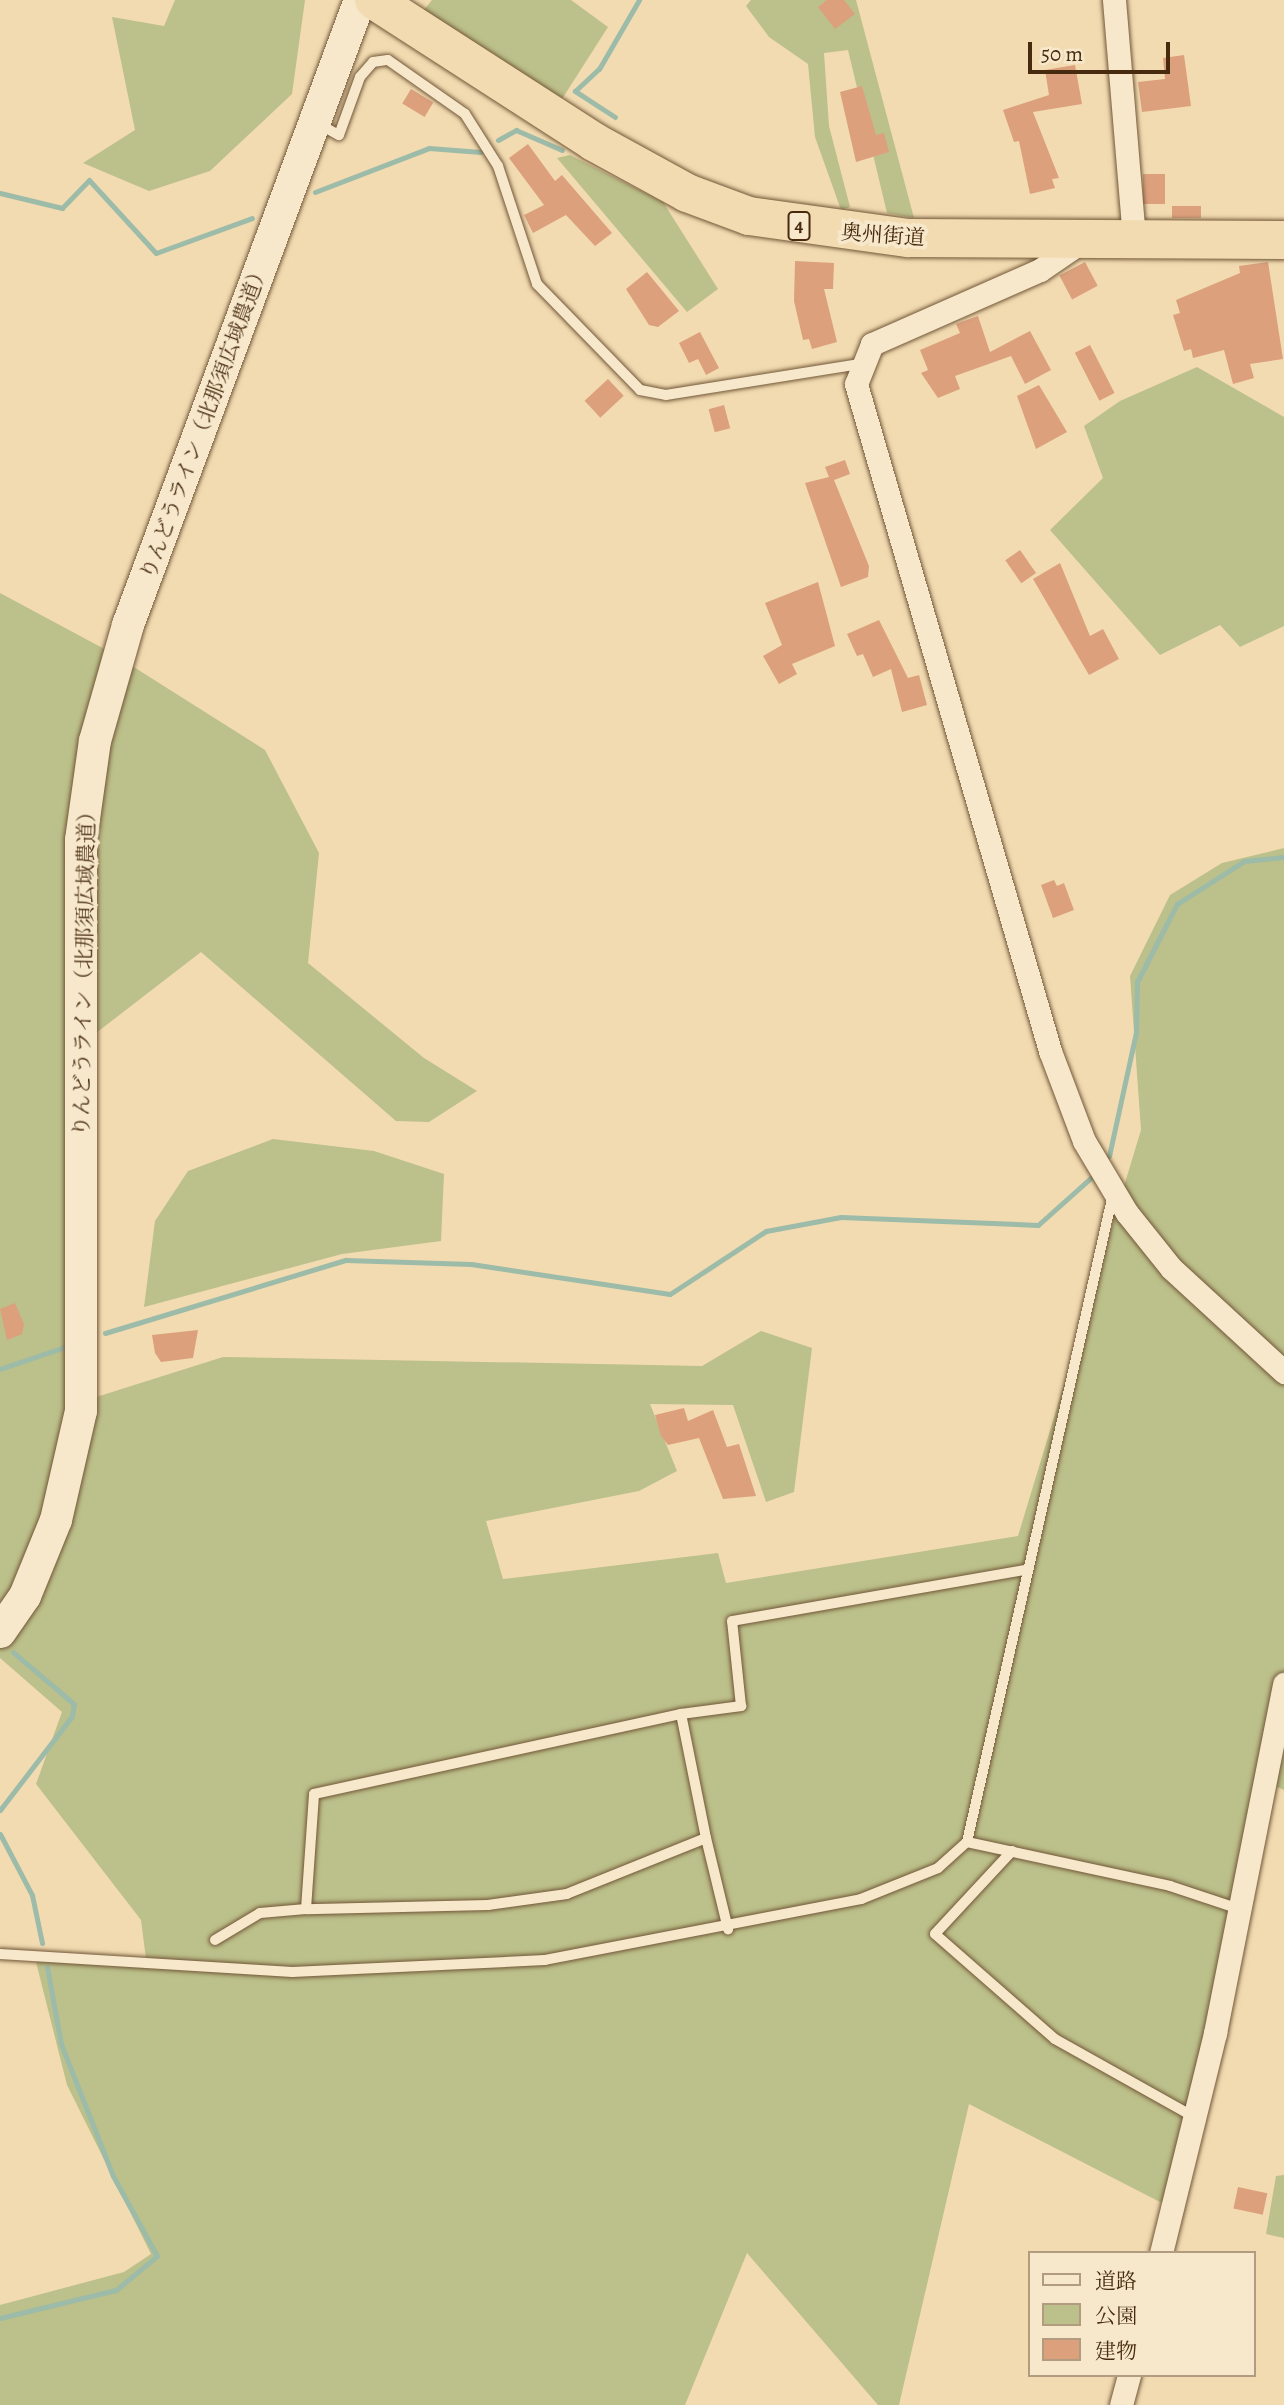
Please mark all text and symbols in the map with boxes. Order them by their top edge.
scale bar [1032,28,1174,72]
text: 50 m [1041,40,1083,68]
road number: 4 [787,210,811,242]
street label: 奥州街道 [840,220,926,250]
street label: りんどうライン（北那須広域農道） [135,259,273,583]
street label: りんどうライン（北那須広域農道） [68,801,100,1137]
legend [1028,2251,1256,2377]
text: 道路 [1095,2267,1137,2295]
text: 公園 [1095,2302,1137,2330]
text: 建物 [1095,2337,1137,2365]

